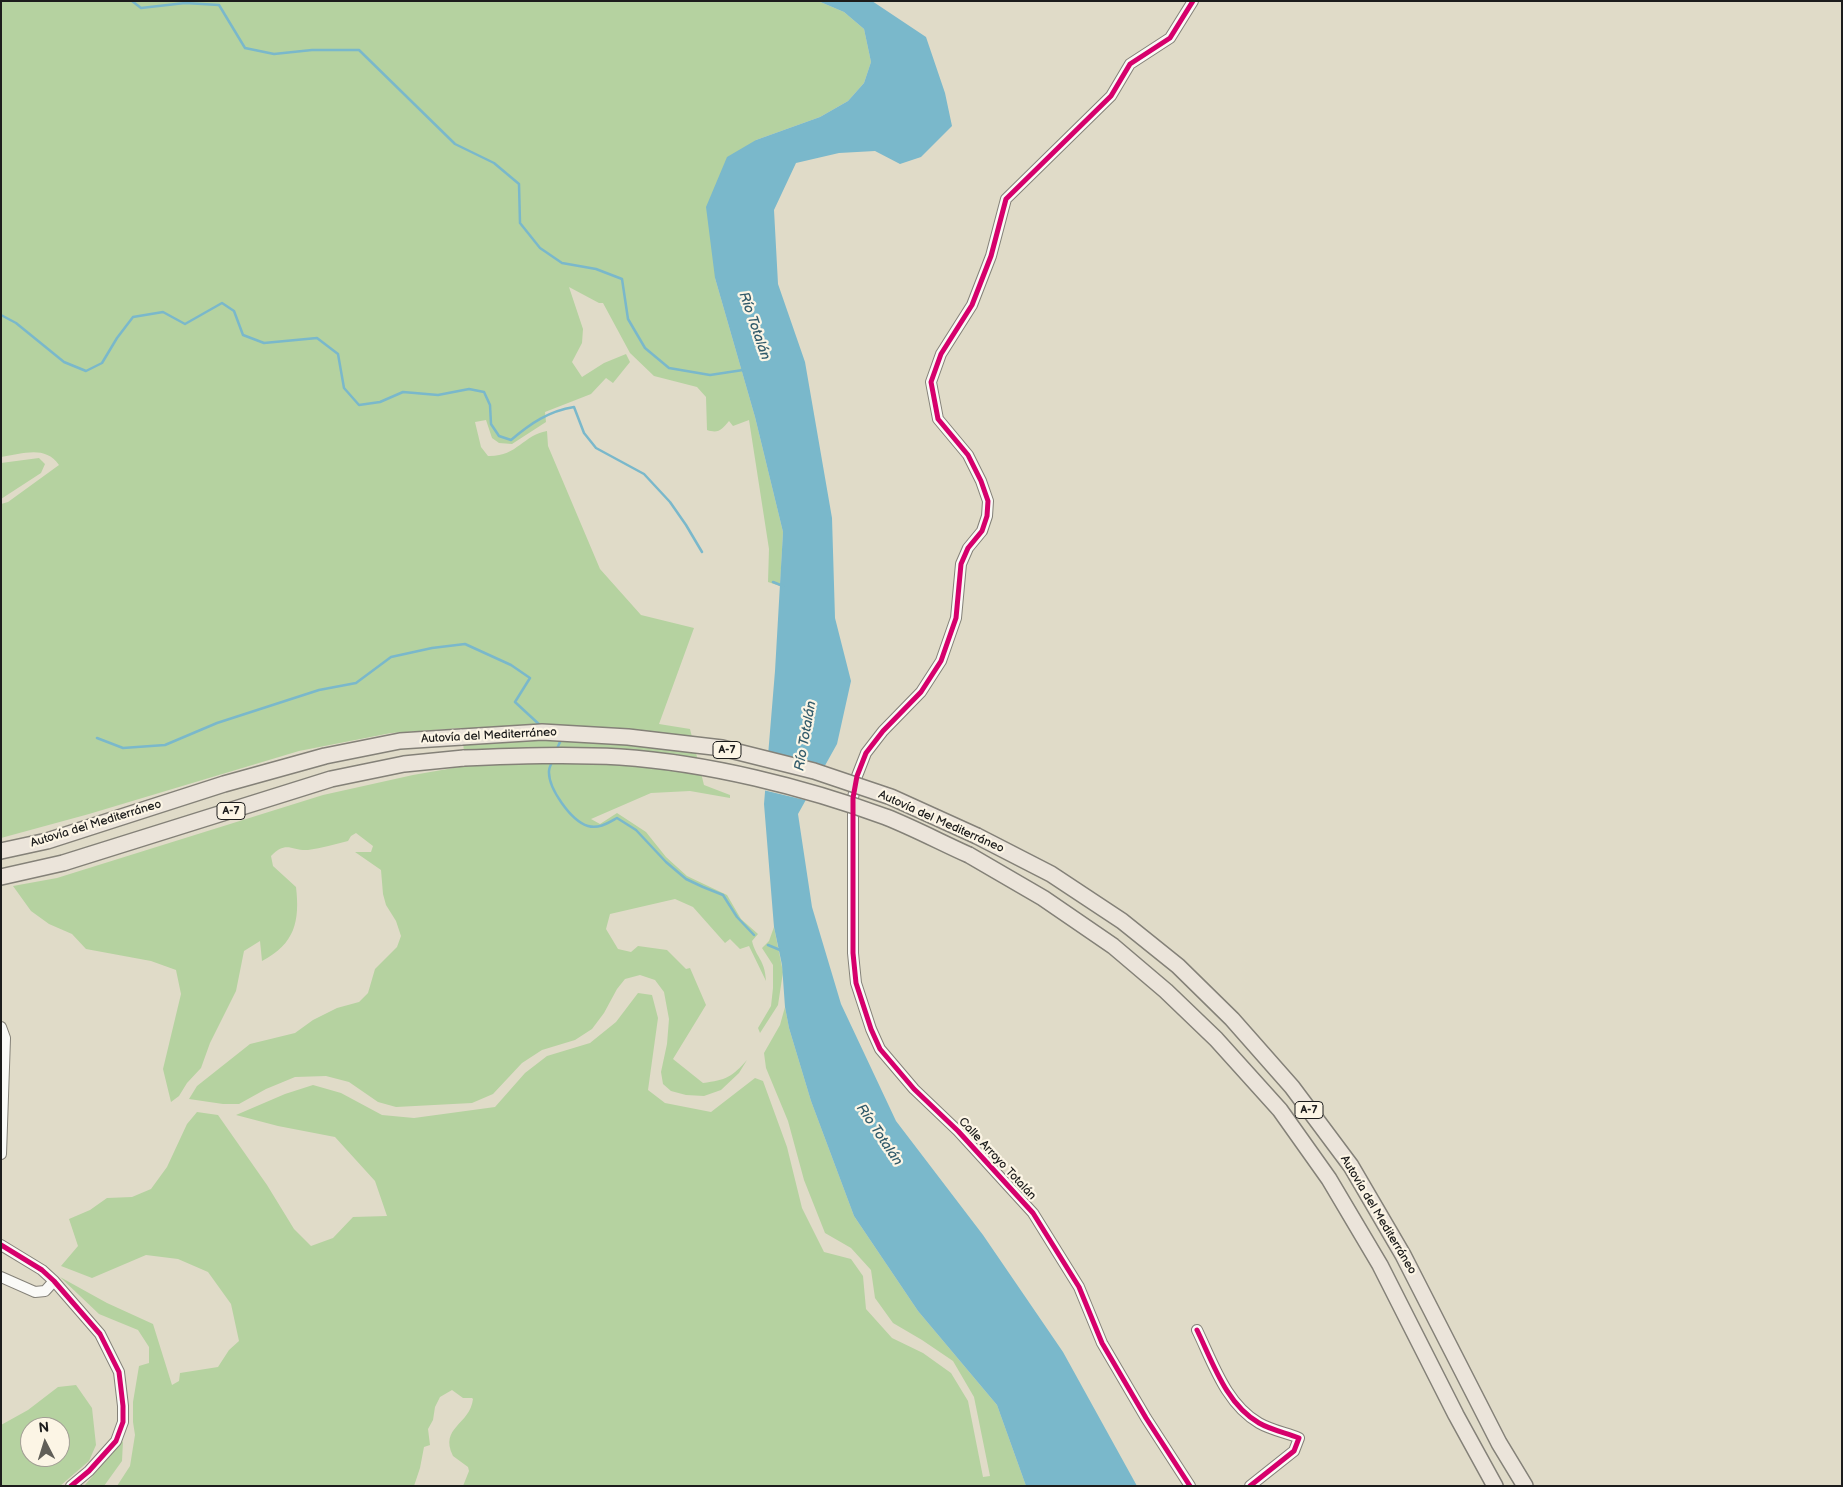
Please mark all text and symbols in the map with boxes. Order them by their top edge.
water label: Río Totalán [735,290,773,362]
water label: Río Totalán [792,700,820,772]
street label: Autovía del Mediterráneo [421,725,557,747]
road number: A-7 [713,742,741,758]
street label: Autovía del Mediterráneo [876,788,1006,856]
street label: Autovía del Mediterráneo [29,797,163,851]
road number: A-7 [217,802,245,819]
water label: Río Totalán [852,1101,906,1169]
road number: A-7 [1295,1102,1323,1118]
street label: Calle Arroyo Totalán [955,1115,1039,1203]
street label: Autovía del Mediterráneo [1337,1153,1419,1277]
north arrow [20,1417,70,1467]
text: N [38,1419,50,1436]

